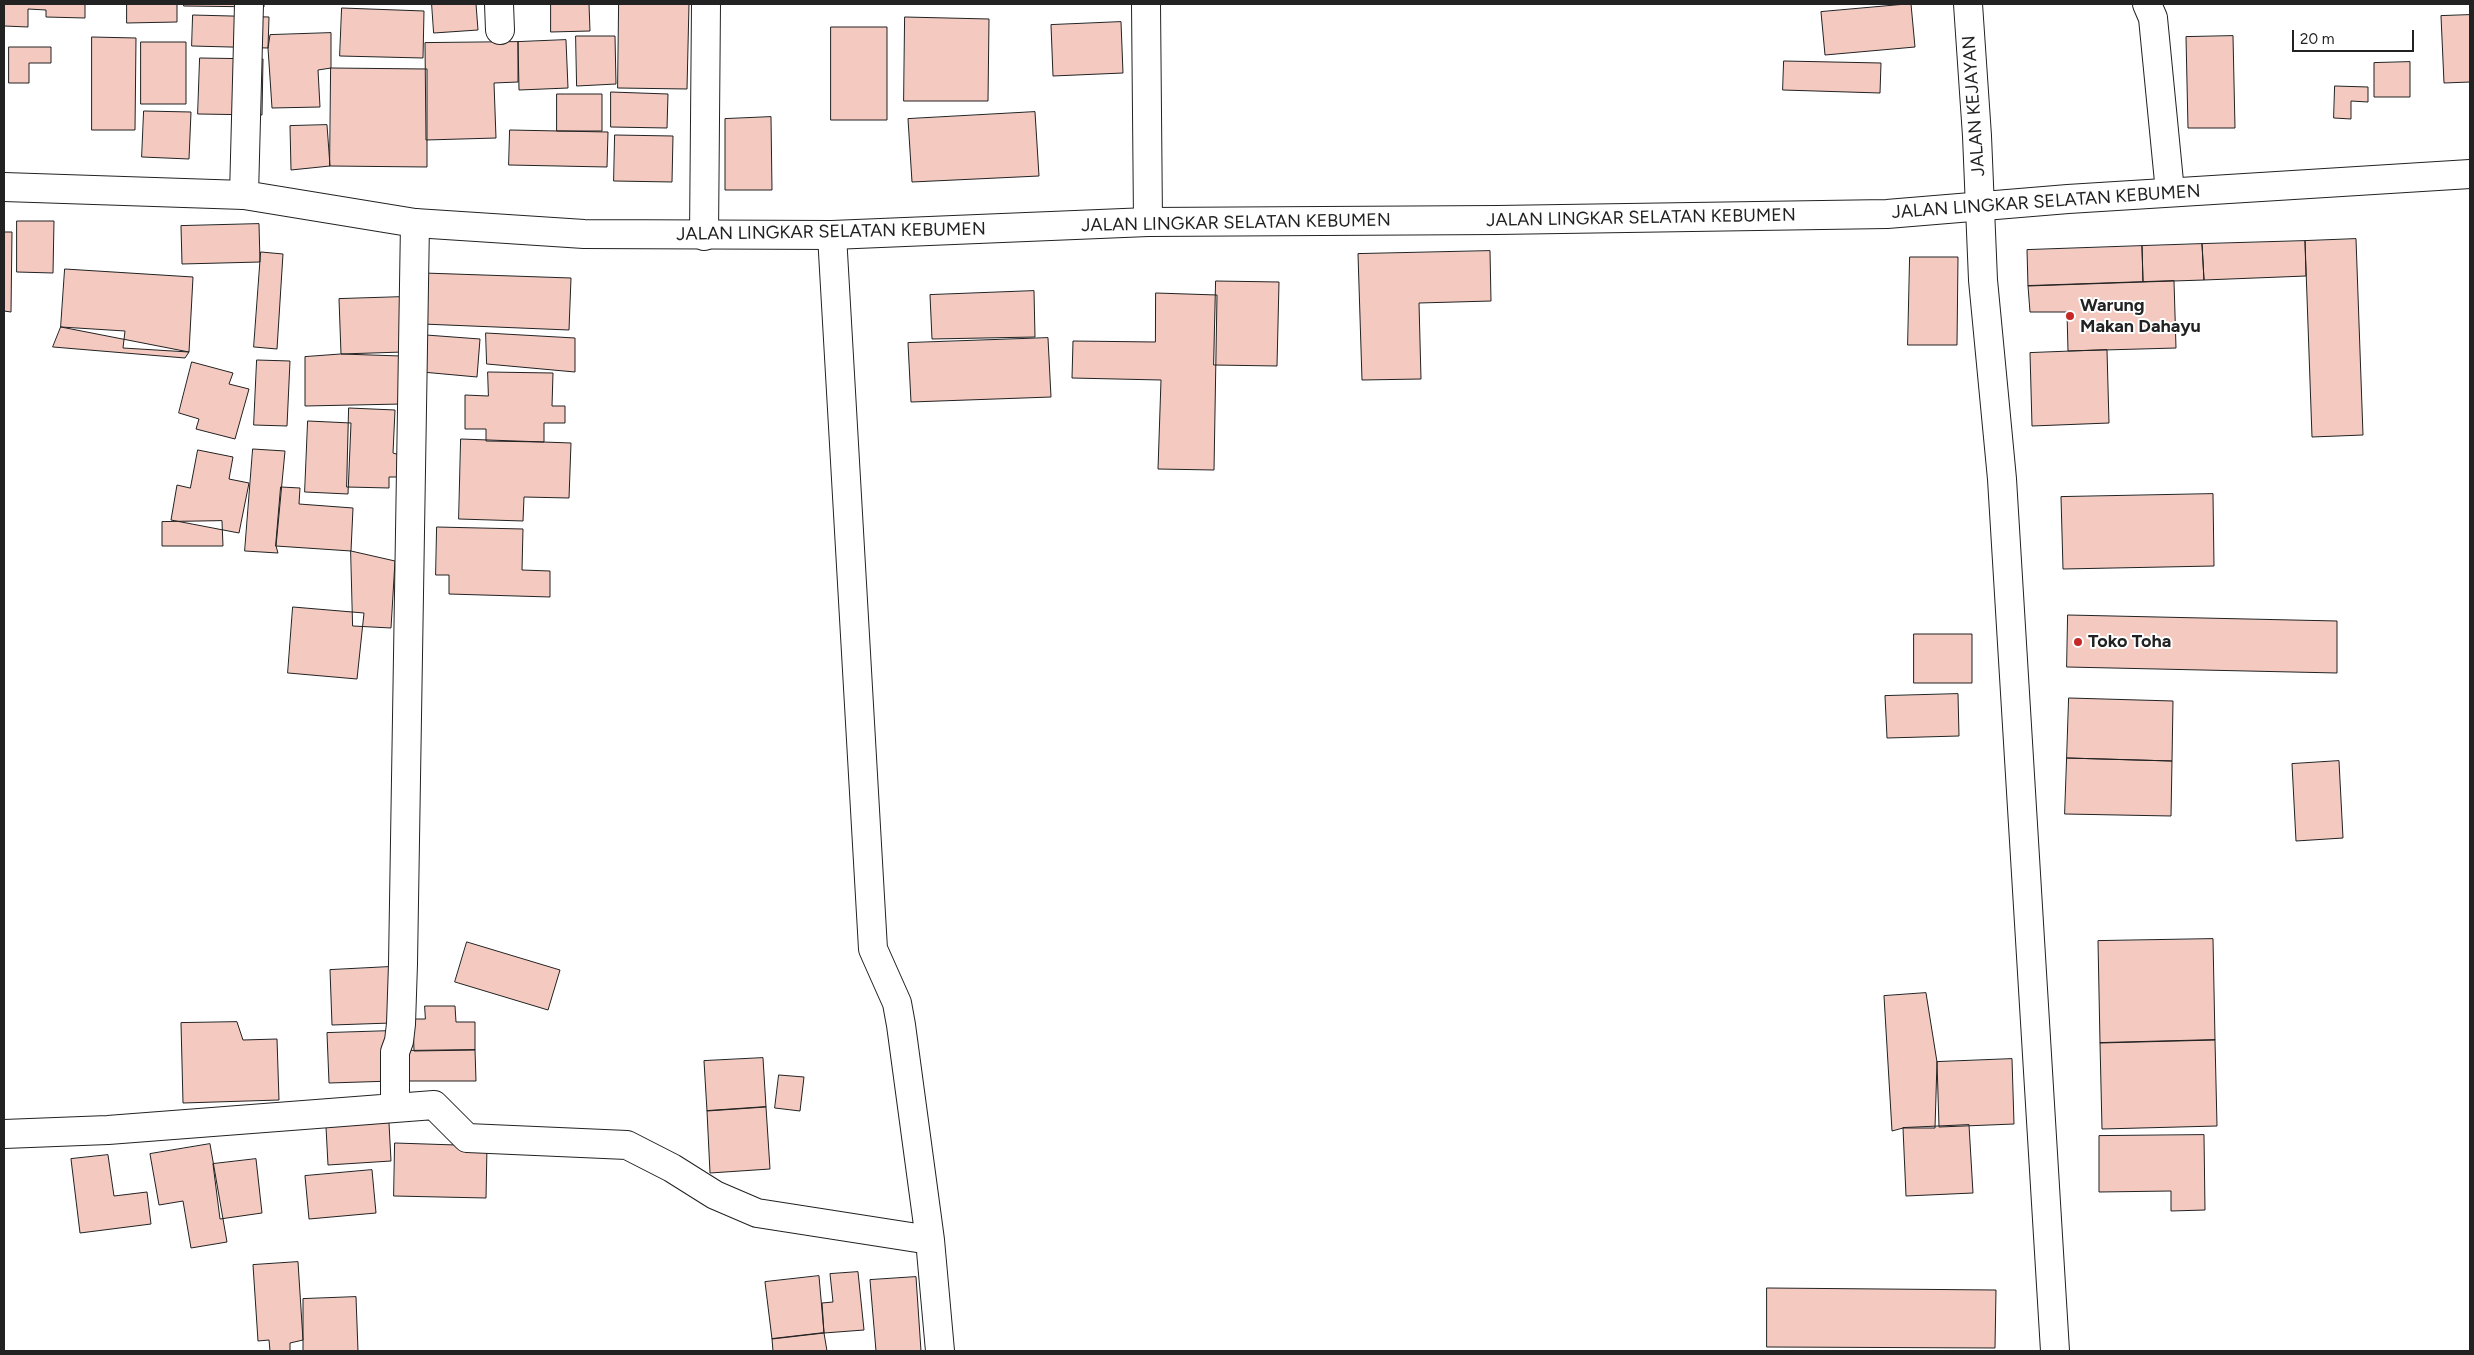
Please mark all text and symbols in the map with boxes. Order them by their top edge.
scale bar [2294,20,2416,52]
text: 20 m [2300,30,2334,48]
street label: JALAN KEJAYAN [1958,35,1990,177]
street label: JALAN LINGKAR SELATAN KEBUMEN [1891,180,2201,224]
street label: JALAN LINGKAR SELATAN KEBUMEN [1486,205,1796,231]
street label: JALAN LINGKAR SELATAN KEBUMEN [1081,210,1391,236]
street label: JALAN LINGKAR SELATAN KEBUMEN [676,219,986,245]
place label: Warung Makan Dahayu [2080,295,2201,338]
marker: Warung Makan Dahayu [2064,310,2076,322]
place label: Toko Toha [2088,631,2171,653]
marker: Toko Toha [2072,636,2084,648]

